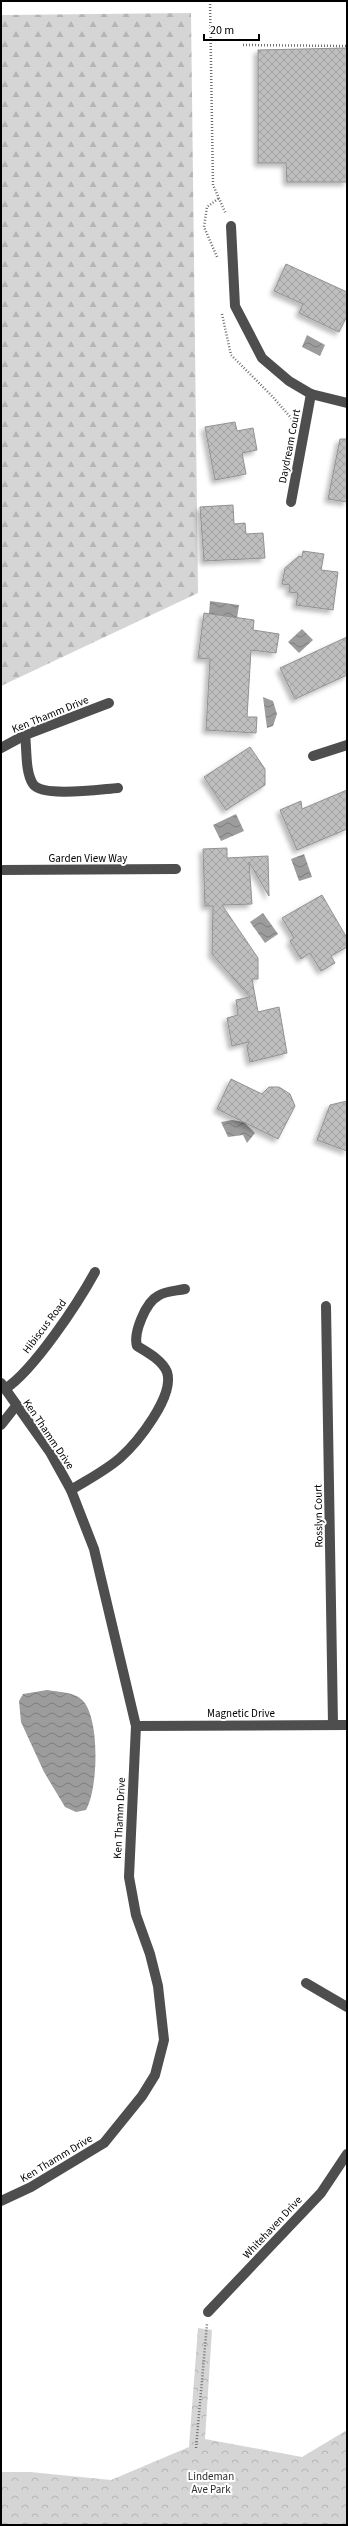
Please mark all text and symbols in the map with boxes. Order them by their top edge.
scale bar [204,16,259,42]
text: 20 m [210,22,234,39]
street label: Daydream Court [275,408,304,484]
street label: Ken Thamm Drive [10,692,91,737]
street label: Garden View Way [49,851,127,866]
street label: Hibiscus Road [19,1296,70,1357]
street label: Ken Thamm Drive [20,1396,78,1473]
street label: Rosslyn Court [310,1484,327,1548]
street label: Magnetic Drive [207,1706,276,1721]
street label: Ken Thamm Drive [110,1776,129,1859]
street label: Ken Thamm Drive [17,2131,96,2186]
street label: Whitehaven Drive [239,2192,306,2262]
park label: Lindeman Ave Park [188,2469,234,2497]

